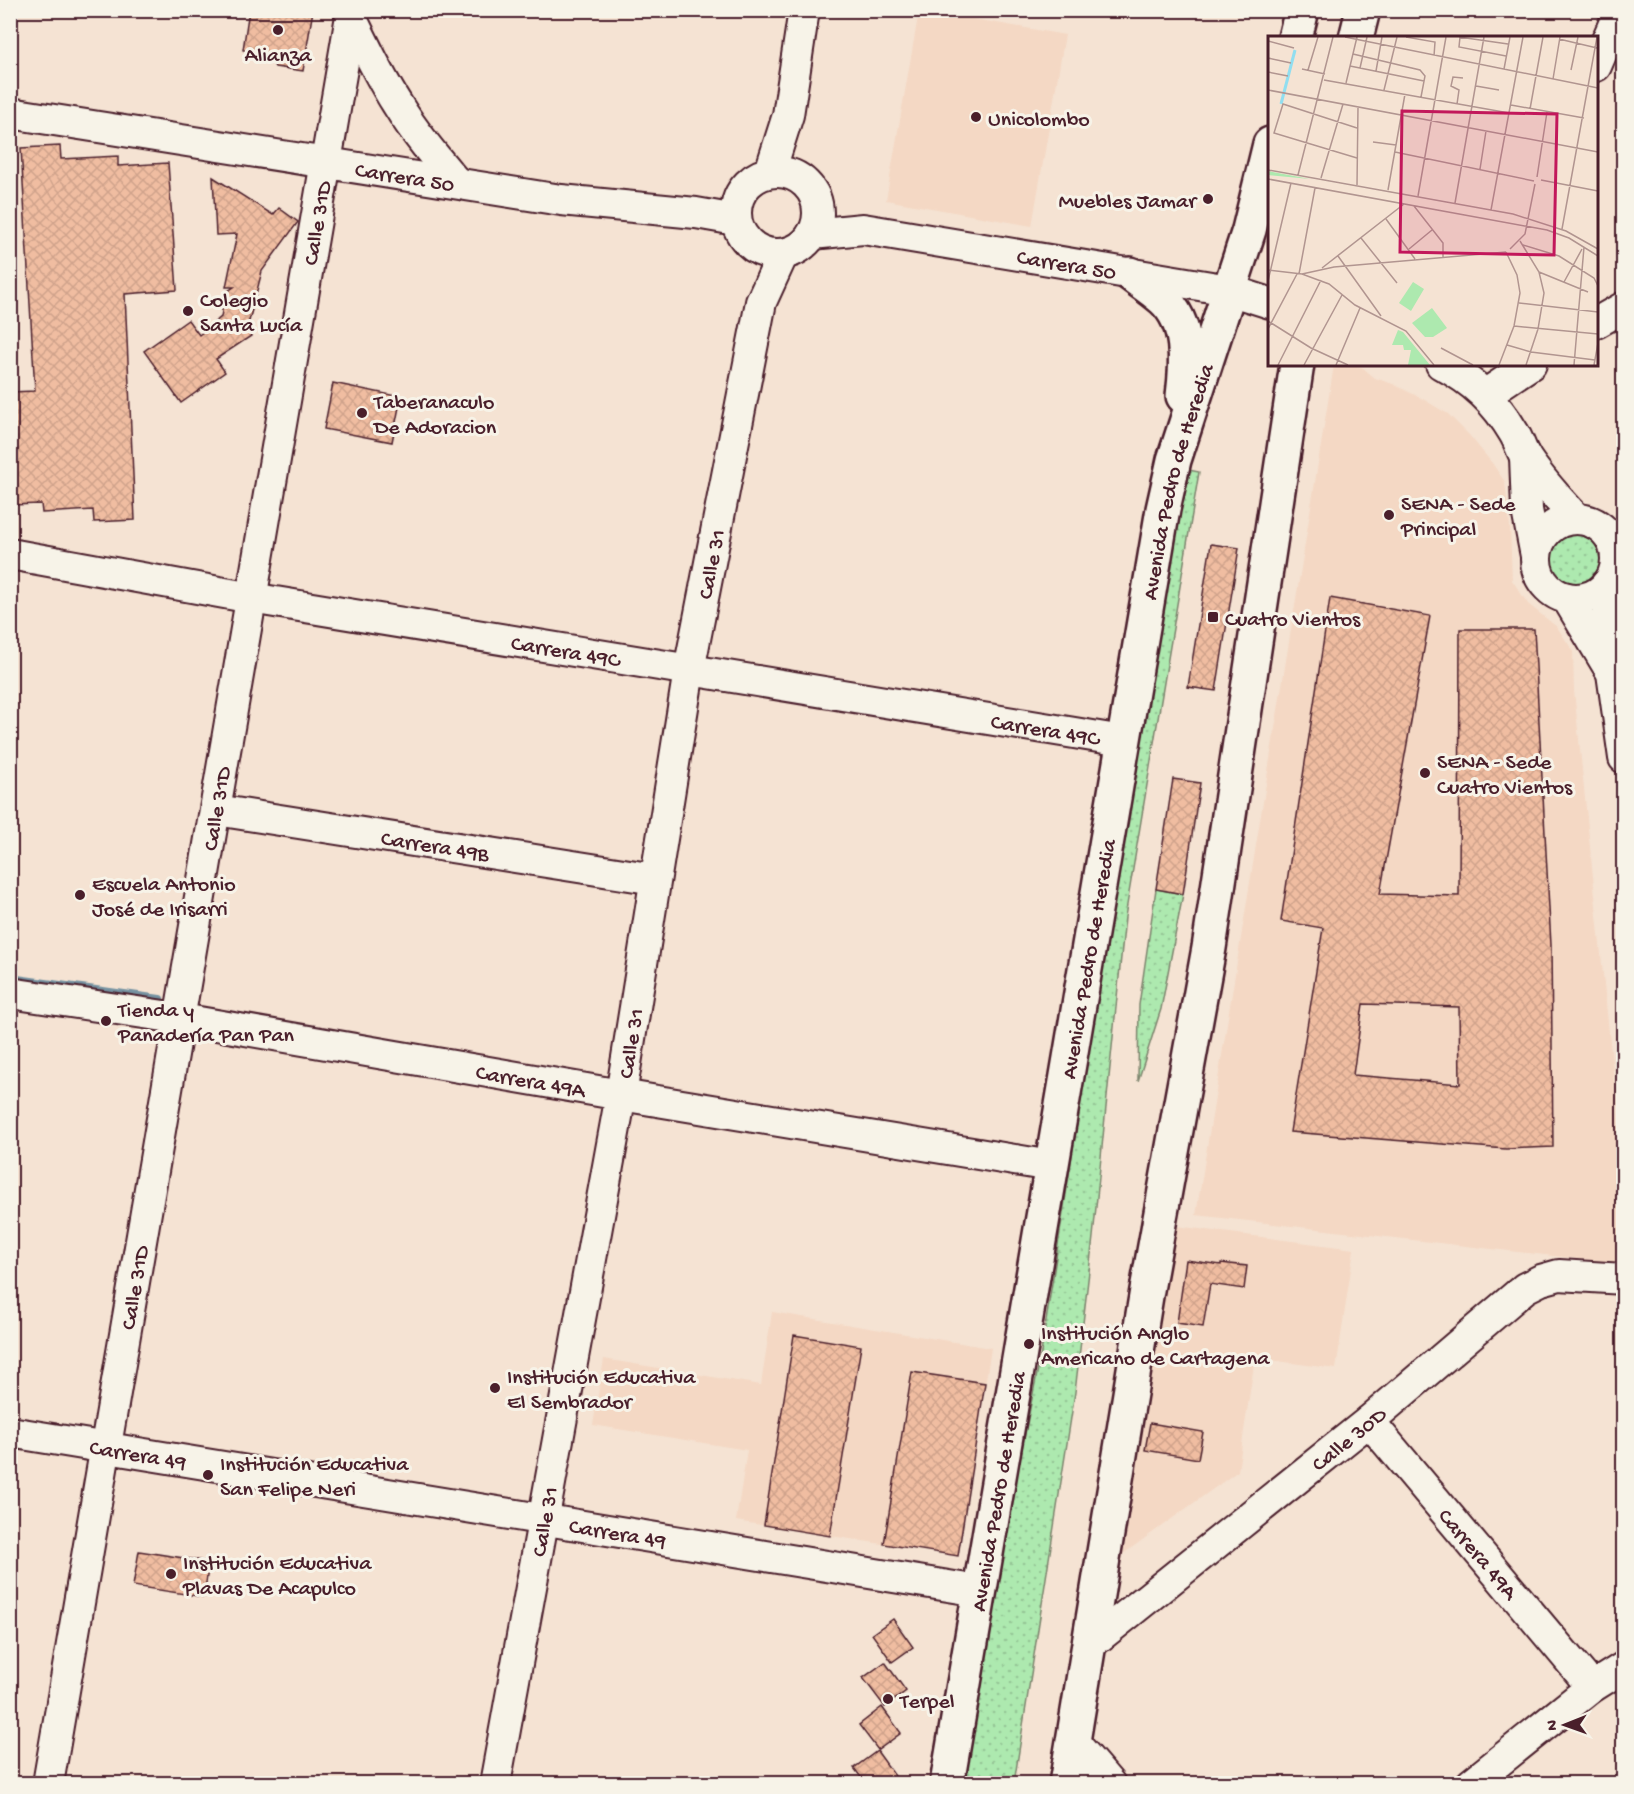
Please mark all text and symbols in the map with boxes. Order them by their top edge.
marker: Alianza [271,23,285,37]
inset map [1268,36,1598,366]
place label: Alianza [244,44,312,70]
place label: Unicolombo [988,108,1090,134]
marker: Unicolombo [969,110,983,124]
street label: Carrera 50 [353,159,456,200]
street label: Calle 31D [299,179,340,268]
place label: Muebles Jamar [1058,190,1198,216]
marker: Muebles Jamar [1201,192,1215,206]
street label: Carrera 50 [1015,246,1118,288]
place label: Colegio Santa Lucía [200,289,303,340]
marker: Colegio Santa Lucía [181,304,195,318]
street label: Avenida Pedro de Heredia [1139,360,1222,602]
place label: Taberanaculo De Adoracion [372,391,497,442]
marker: Taberanaculo De Adoracion [355,406,369,420]
place label: SENA - Sede Principal [1400,493,1516,544]
marker: SENA - Sede Principal [1382,508,1396,522]
street label: Calle 31 [694,527,733,602]
place label: Cuatro Vientos [1225,608,1361,634]
marker: Cuatro Vientos [1206,610,1220,624]
street label: Carrera 49C [509,632,623,676]
street label: Carrera 49C [989,711,1103,754]
place label: SENA - Sede Cuatro Vientos [1437,751,1573,802]
street label: Calle 31D [199,764,239,853]
marker: SENA - Sede Cuatro Vientos [1418,766,1432,780]
street label: Carrera 49B [379,827,491,870]
street label: Avenida Pedro de Heredia [1058,837,1124,1081]
place label: Escuela Antonio José de Irisarri [92,873,236,924]
marker: Escuela Antonio José de Irisarri [73,888,87,902]
place label: Tienda y Panadería Pan Pan [116,999,295,1050]
street label: Calle 31 [615,1007,652,1081]
marker: Tienda y Panadería Pan Pan [99,1014,113,1028]
street label: Carrera 49A [473,1061,588,1106]
street label: Calle 31D [117,1243,157,1332]
place label: Institución Anglo Americano de Cartagena [1041,1322,1270,1373]
marker: Institución Anglo Americano de Cartagena [1022,1337,1036,1351]
place label: Institución Educativa El Sembrador [507,1366,696,1417]
street label: Avenida Pedro de Heredia [967,1369,1034,1614]
marker: Institución Educativa El Sembrador [488,1381,502,1395]
street label: Calle 30D [1308,1402,1394,1479]
street label: Carrera 49 [87,1436,188,1478]
place label: Institución Educativa San Felipe Neri [220,1453,409,1504]
marker: Institución Educativa San Felipe Neri [201,1468,215,1482]
street label: Calle 31 [528,1485,566,1559]
street label: Carrera 49A [1431,1505,1523,1607]
street label: Carrera 49 [567,1515,668,1556]
place label: Institución Educativa Plavas De Acapulco [182,1552,372,1603]
marker: Institución Educativa Plavas De Acapulco [164,1567,178,1581]
place label: Terpel [898,1690,955,1716]
marker: Terpel [881,1692,895,1706]
north arrow [1535,1695,1595,1755]
text: N [1544,1719,1563,1731]

